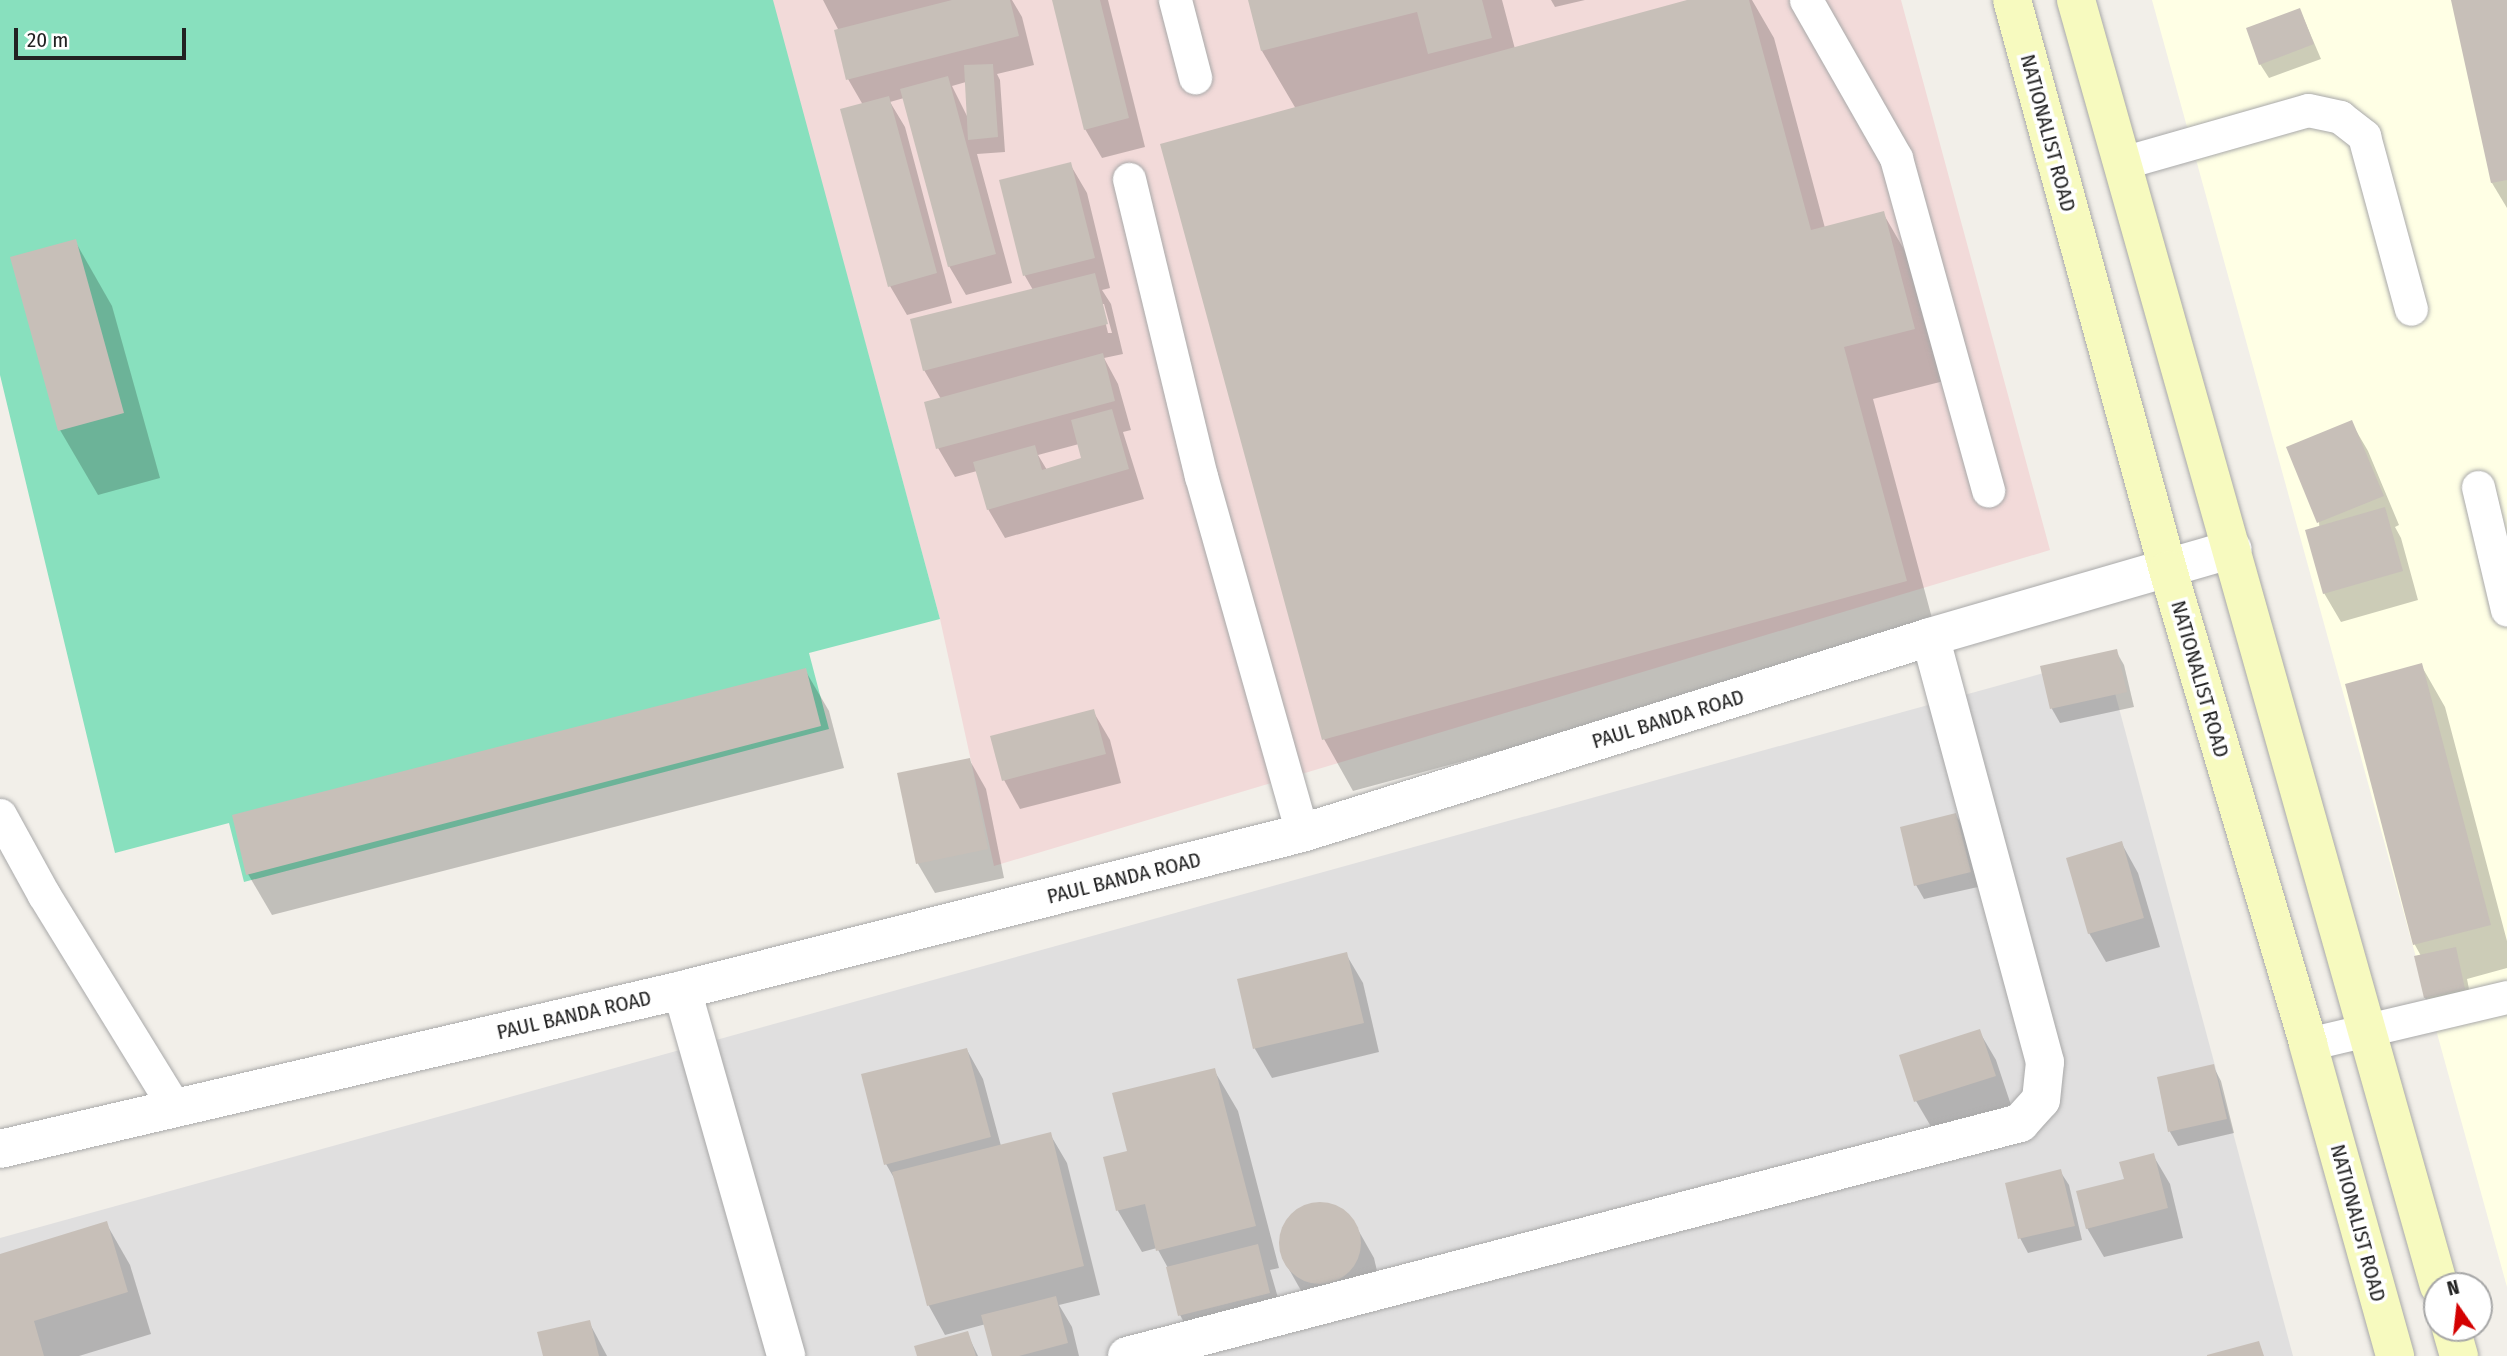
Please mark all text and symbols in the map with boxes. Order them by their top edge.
scale bar [18,14,189,58]
text: 20 m [27,27,68,53]
street label: NATIONALIST ROAD [2015,52,2081,214]
street label: NATIONALIST ROAD [2166,598,2234,760]
street label: PAUL BANDA ROAD [1589,684,1747,754]
street label: PAUL BANDA ROAD [1044,847,1204,909]
street label: PAUL BANDA ROAD [494,985,654,1045]
street label: NATIONALIST ROAD [2325,1142,2391,1304]
north arrow [2423,1272,2493,1342]
text: N [2445,1276,2462,1301]

